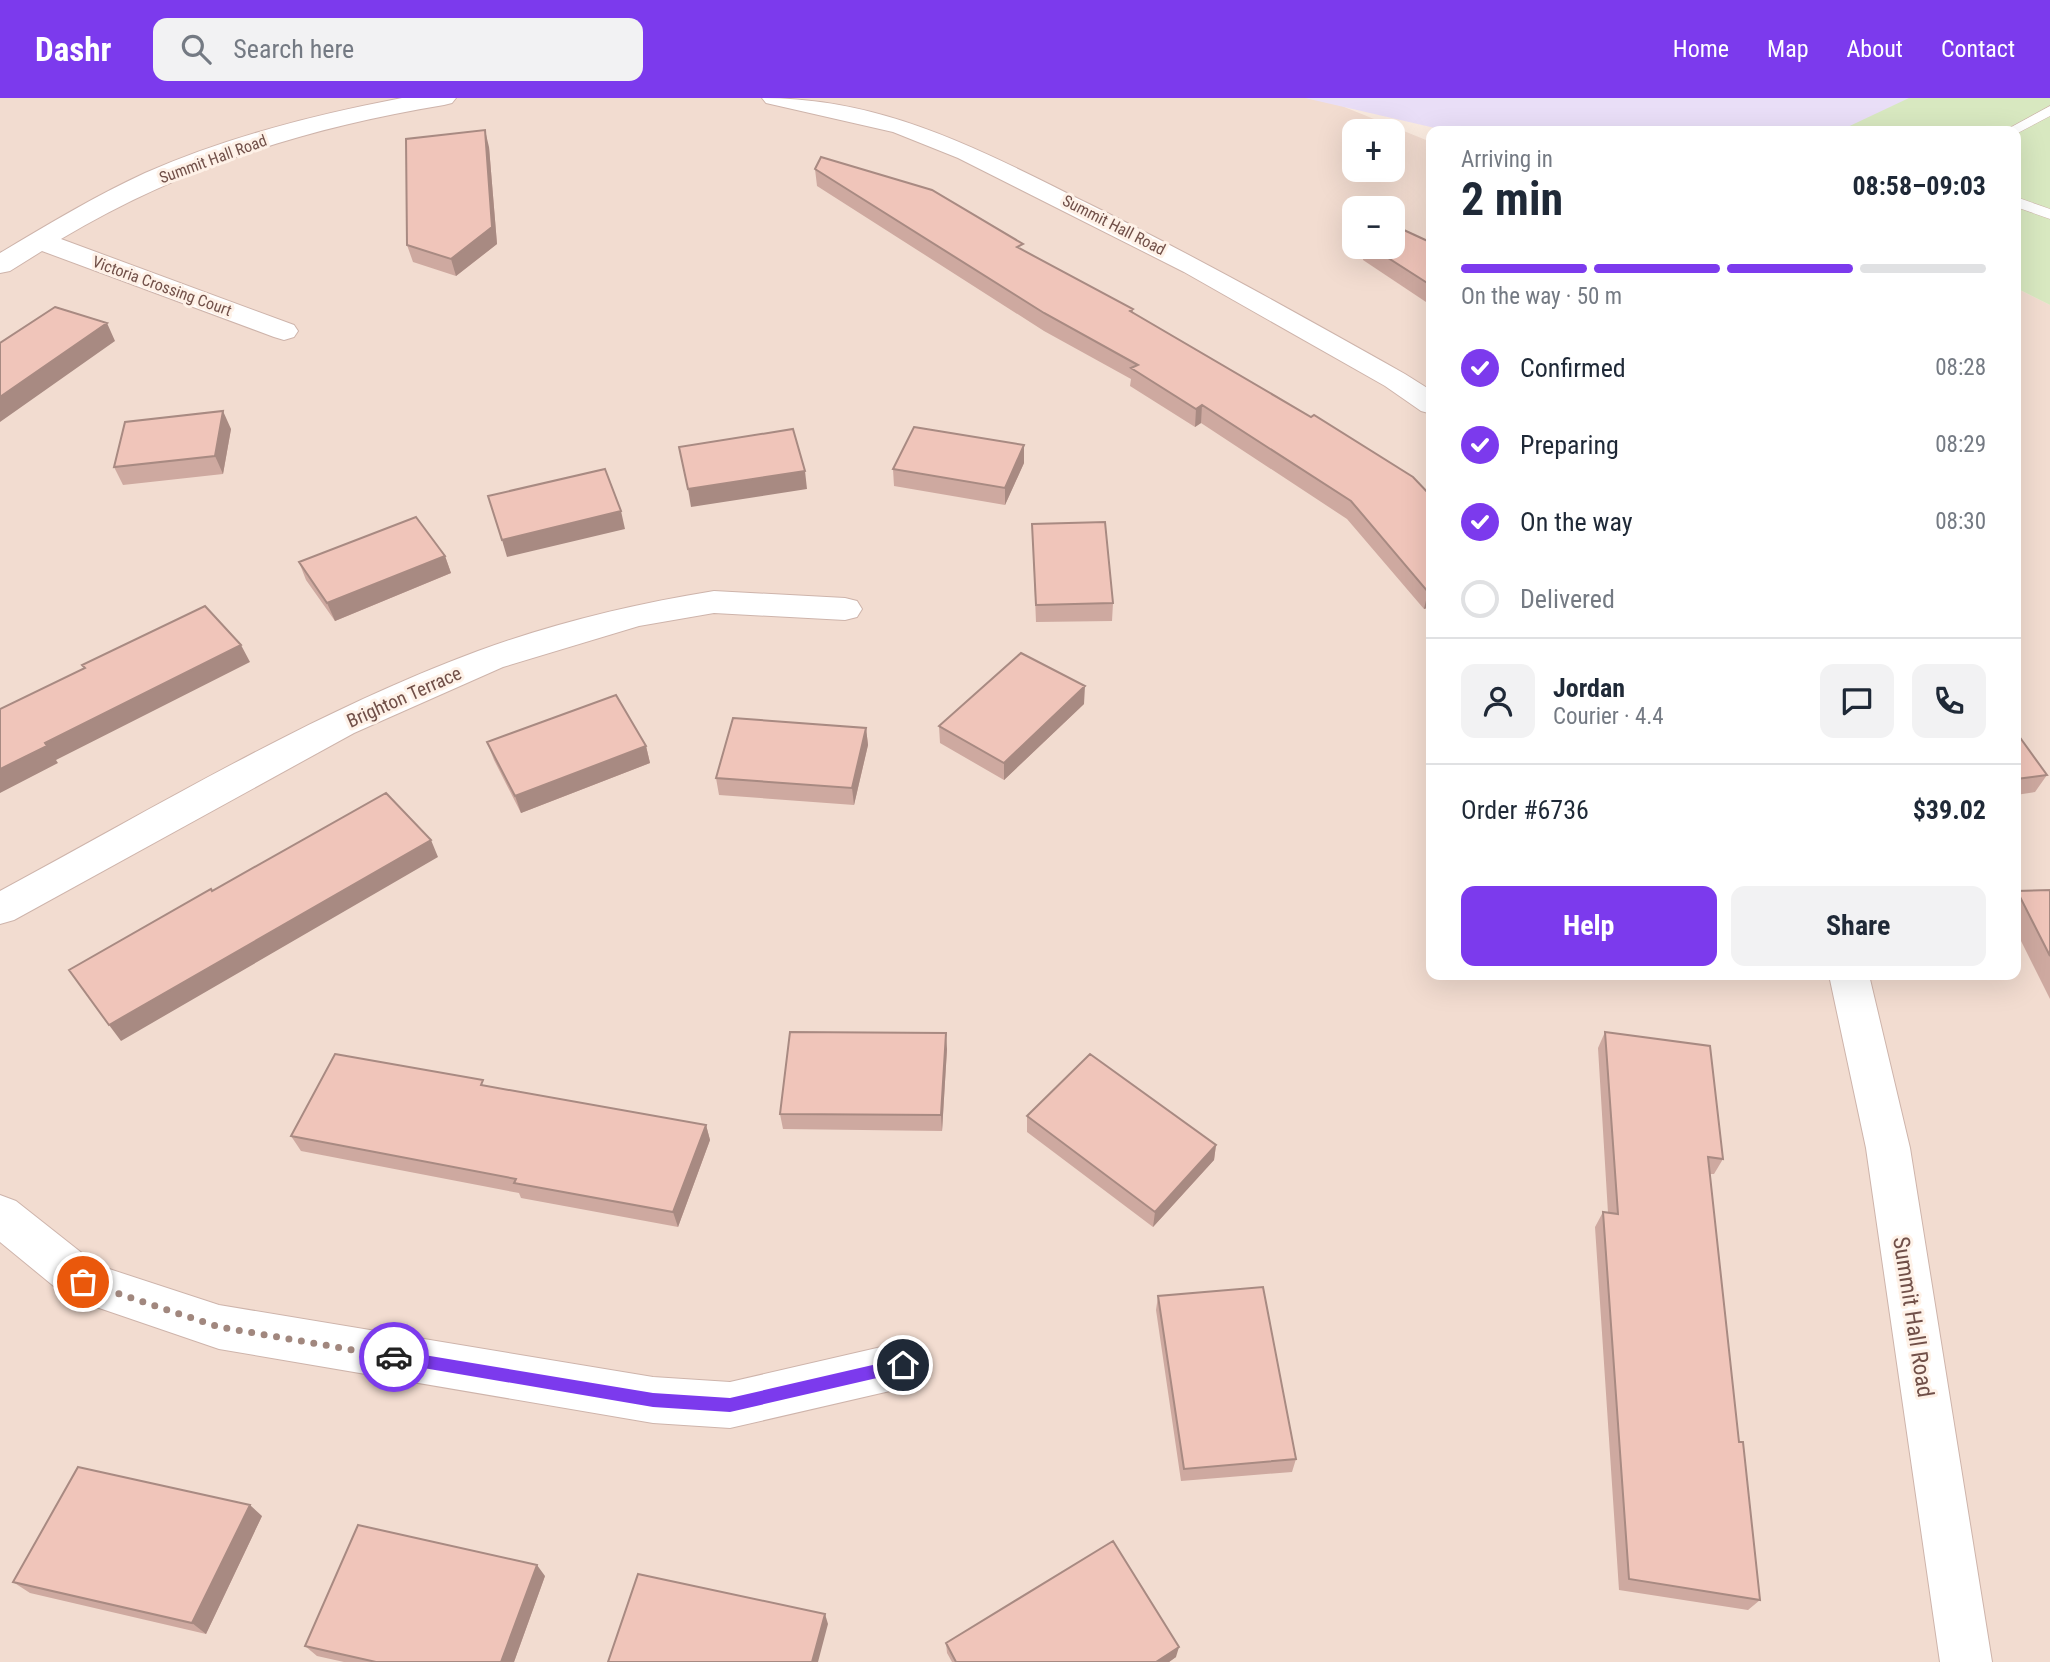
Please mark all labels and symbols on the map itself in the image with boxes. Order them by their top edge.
street label: Summit Hall Road [157,131,269,187]
street label: Summit Hall Road [1059,191,1169,259]
street label: Victoria Crossing Court [90,252,234,320]
street label: Brighton Terrace [343,661,465,733]
street label: Summit Hall Road [1887,1235,1939,1399]
pin [53,1252,113,1312]
courier [359,1322,429,1392]
pin [873,1335,933,1395]

